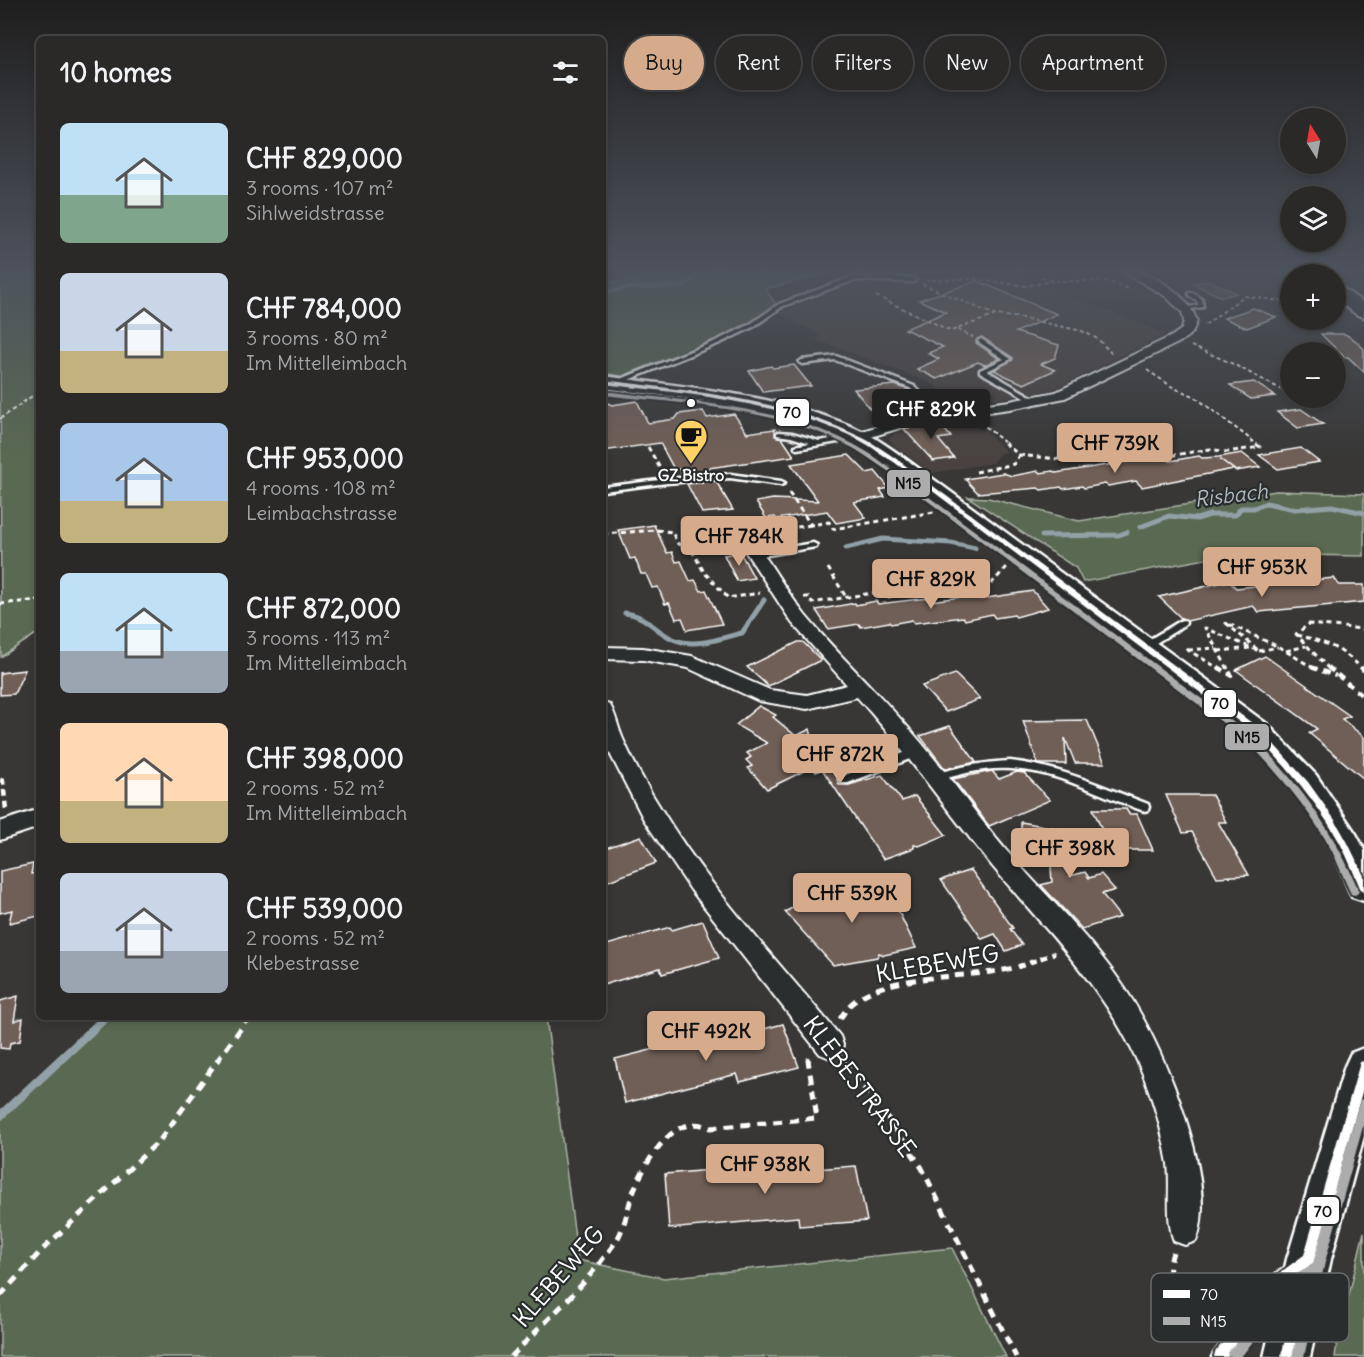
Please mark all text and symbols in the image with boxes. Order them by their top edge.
chip: Buy [624,36,704,90]
chip: Rent [716,36,801,90]
chip: Filters [813,36,913,90]
chip: New [925,36,1009,90]
chip: Apartment [1021,36,1165,90]
text: 10 homes [60,56,172,89]
icon: filters [549,56,582,89]
north arrow [1280,108,1346,174]
map controls [1280,108,1346,408]
text: CHF 829,000 [246,142,403,175]
icon: home [108,147,180,219]
text: 3 rooms · 107 m² [246,175,394,200]
button: layers [1280,186,1346,252]
text: Sihlweidstrasse [246,200,385,225]
button: + [1280,264,1346,330]
text: CHF 784,000 [246,292,402,325]
icon: home [108,297,180,369]
text: 3 rooms · 80 m² [246,325,388,350]
button: − [1280,342,1346,408]
text: Im Mittelleimbach [246,350,407,375]
pin: CHF 829K [869,389,993,440]
text: CHF 829K [886,396,976,421]
unlabelled marker [685,397,697,409]
line badge: 70 [775,398,810,427]
text: 70 [783,402,801,422]
cafe icon: GZ Bistro [673,418,709,465]
pin: CHF 739K [1053,423,1177,474]
text: CHF 739K [1071,430,1159,455]
text: CHF 953,000 [246,442,404,475]
icon: home [108,447,180,519]
place label: GZ Bistro [658,465,724,485]
line badge: N15 [886,469,931,498]
text: N15 [895,473,921,493]
text: 4 rooms · 108 m² [246,475,396,500]
water label: Risbach [1193,477,1270,513]
text: Leimbachstrasse [246,500,397,525]
pin: CHF 784K [677,516,801,567]
text: CHF 784K [695,523,783,548]
pin: CHF 953K [1200,547,1324,598]
text: CHF 953K [1217,554,1307,579]
pin: CHF 829K [869,559,993,610]
text: CHF 829K [886,566,976,591]
text: CHF 872,000 [246,592,401,625]
icon: home [108,597,180,669]
text: 3 rooms · 113 m² [246,625,390,650]
text: Im Mittelleimbach [246,650,407,675]
line badge: 70 [1203,689,1237,718]
text: 70 [1211,693,1229,713]
line badge: N15 [1224,723,1270,751]
text: N15 [1234,727,1260,747]
pin: CHF 872K [778,734,902,785]
text: CHF 872K [796,741,884,766]
text: CHF 398,000 [246,742,404,775]
icon: home [108,747,180,819]
text: 2 rooms · 52 m² [246,775,385,800]
text: Im Mittelleimbach [246,800,407,825]
pin: CHF 398K [1008,828,1132,879]
text: CHF 398K [1025,835,1115,860]
pin: CHF 539K [790,873,914,924]
text: CHF 539K [807,880,897,905]
text: CHF 539,000 [246,892,403,925]
icon: home [108,897,180,969]
text: 2 rooms · 52 m² [246,925,385,950]
street label: KLEBEWEG [873,937,1001,989]
text: Klebestrasse [246,950,360,975]
street label: KLEBESTRASSE [797,1009,923,1163]
pin: CHF 492K [644,1011,768,1062]
text: CHF 492K [661,1018,751,1043]
pin: CHF 938K [703,1144,827,1195]
text: CHF 938K [720,1151,810,1176]
line badge: 70 [1306,1196,1340,1225]
text: 70 [1314,1201,1332,1221]
street label: KLEBEWEG [506,1219,610,1333]
legend [1151,1273,1349,1342]
text: 70 [1200,1284,1218,1304]
text: N15 [1200,1311,1227,1331]

